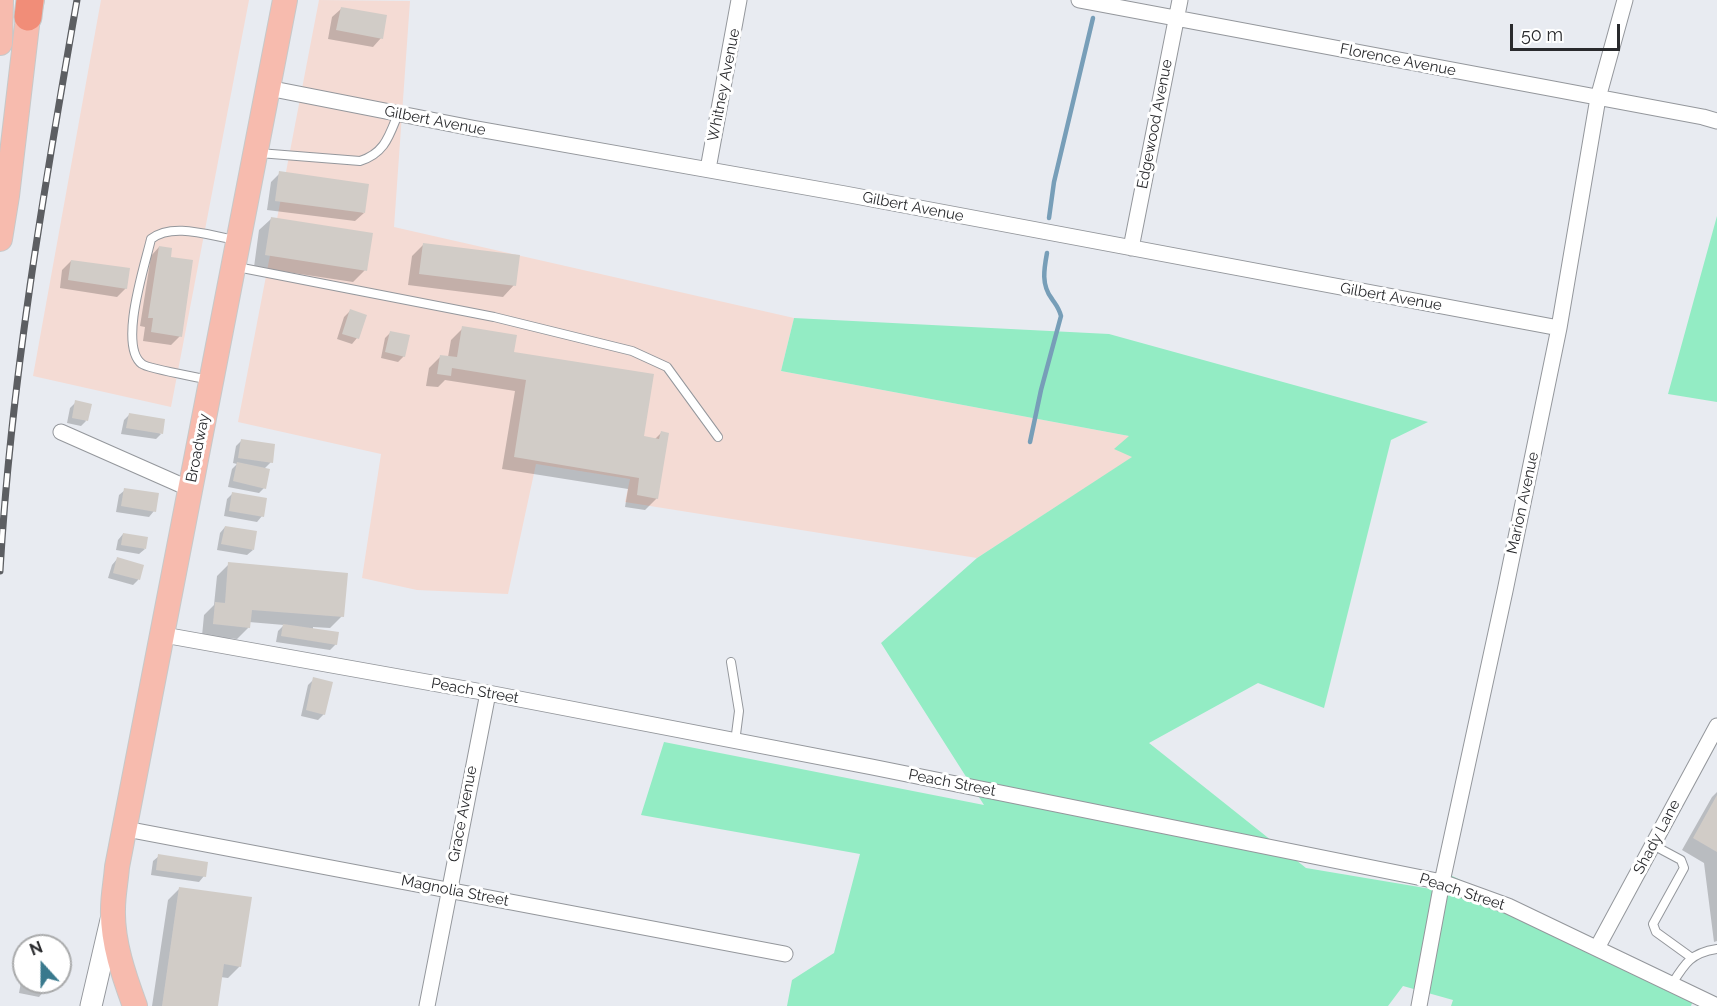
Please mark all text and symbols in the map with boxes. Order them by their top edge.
scale bar [1513,12,1622,50]
text: 50 m [1521,24,1563,45]
street label: Whitney Avenue [704,27,744,143]
street label: Florence Avenue [1338,40,1458,80]
street label: Edgewood Avenue [1134,58,1176,190]
street label: Gilbert Avenue [383,102,487,140]
street label: Gilbert Avenue [861,188,965,226]
street label: Gilbert Avenue [1339,279,1443,315]
street label: Broadway [183,412,213,484]
street label: Marion Avenue [1503,450,1543,556]
street label: Peach Street [430,674,520,708]
street label: Grace Avenue [445,764,481,864]
street label: Peach Street [907,766,997,800]
street label: Shady Lane [1630,797,1684,877]
street label: Peach Street [1417,870,1507,914]
street label: Magnolia Street [400,872,510,910]
north arrow [12,934,72,994]
text: N [27,938,45,960]

